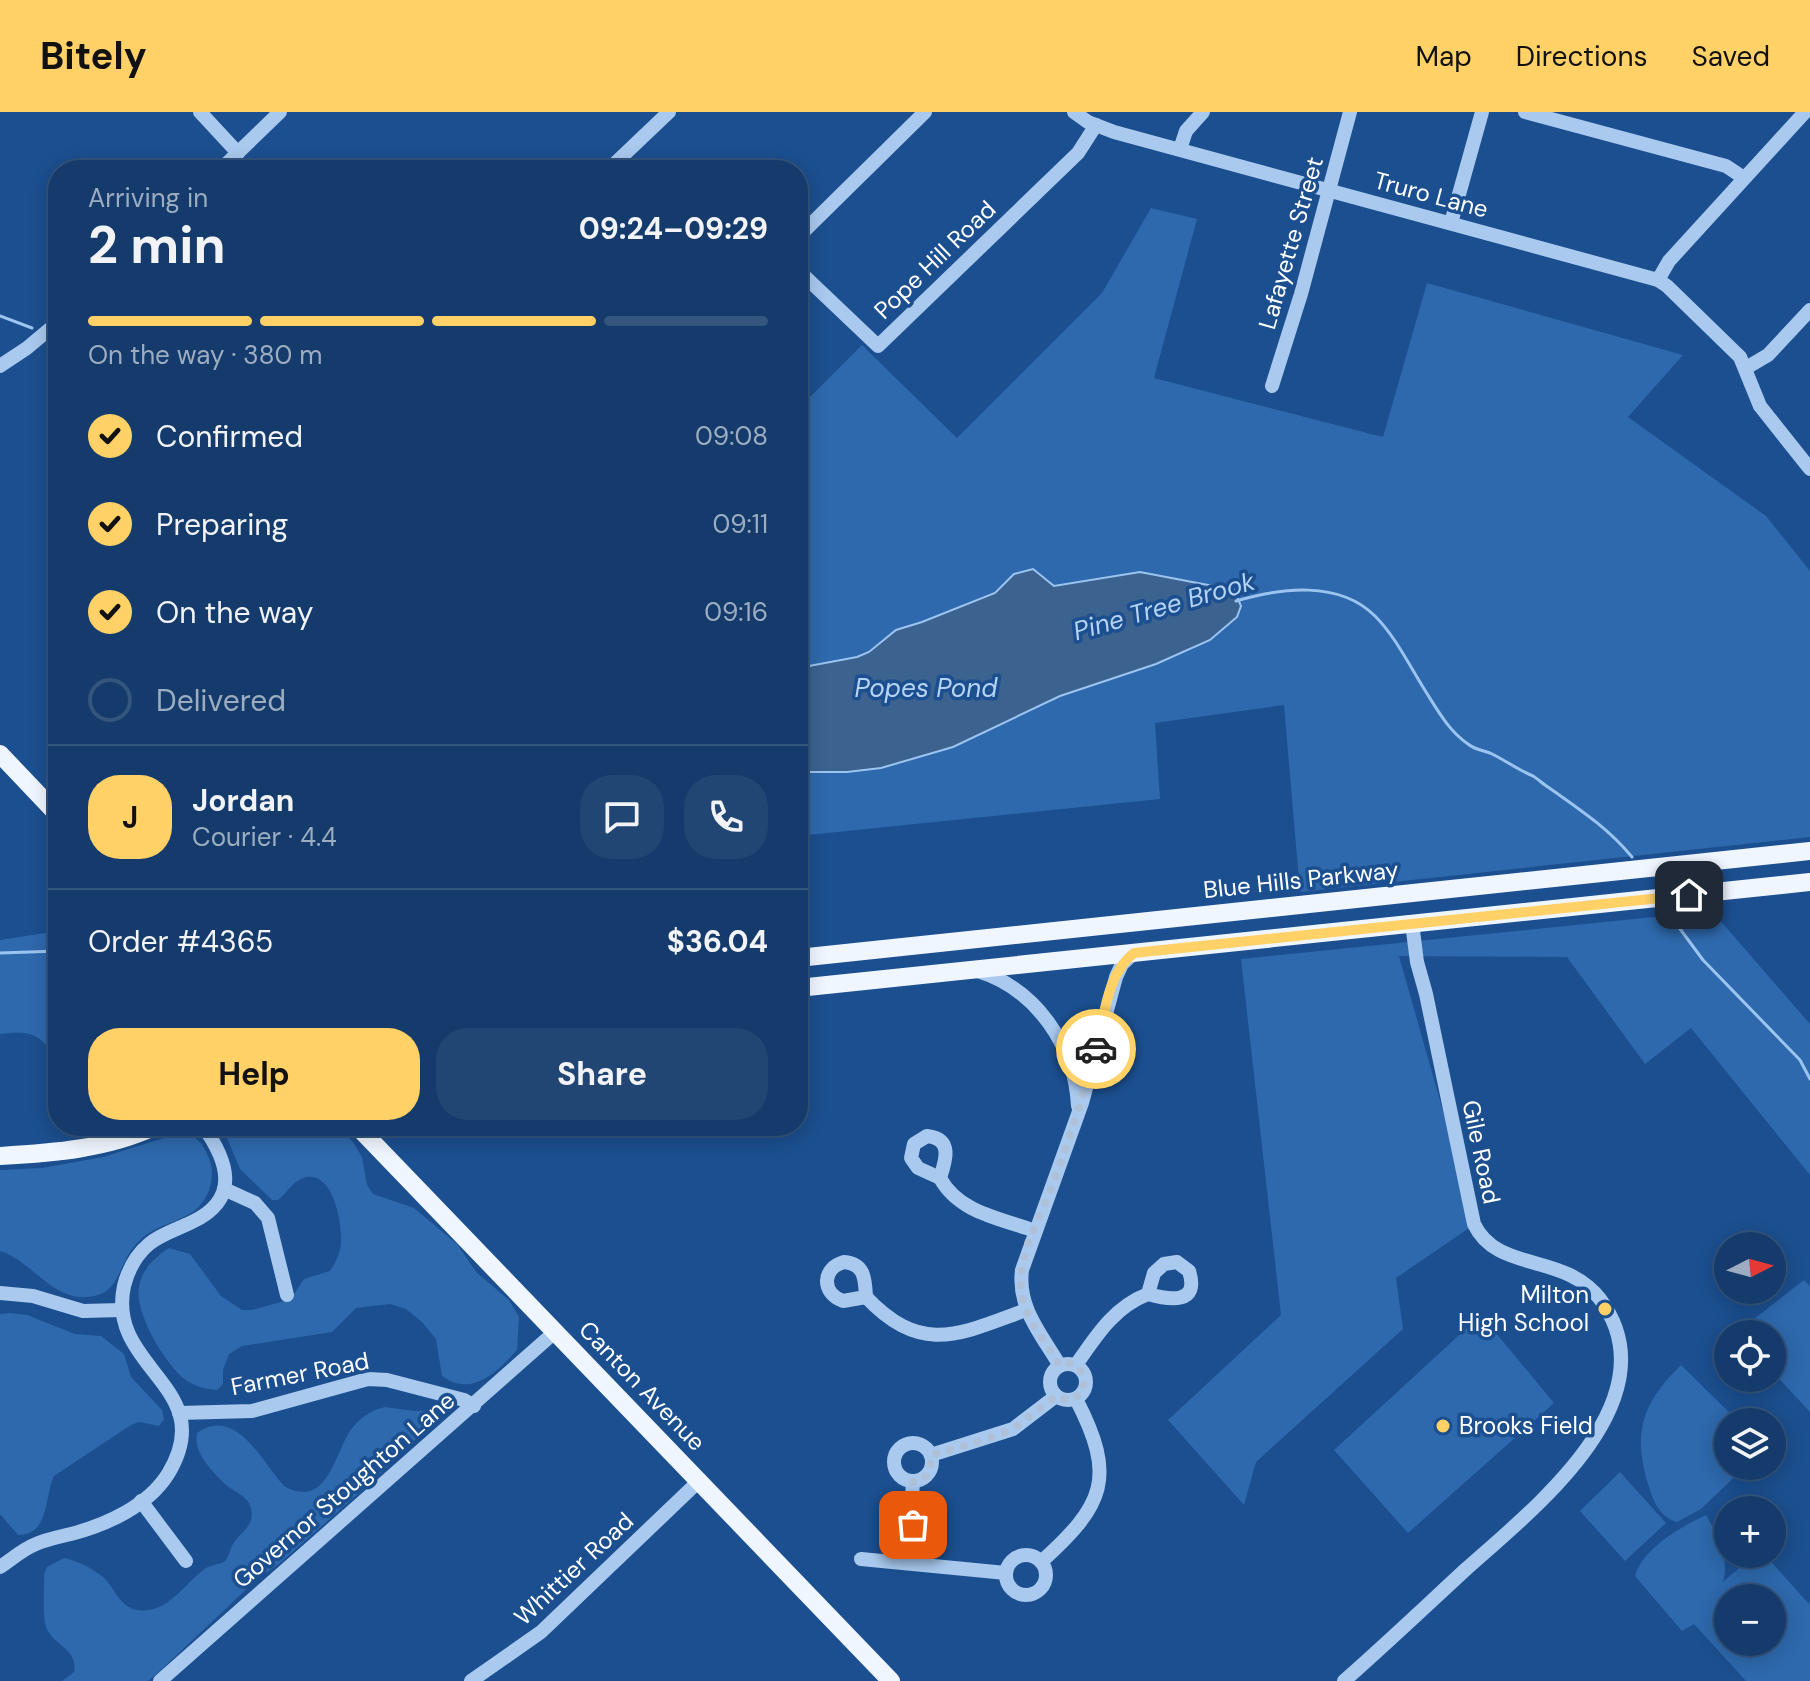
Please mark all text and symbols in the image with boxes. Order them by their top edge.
text: Bitely [40,31,147,81]
text: Map [1415,38,1472,75]
text: Directions [1516,38,1648,75]
text: Saved [1692,38,1770,75]
street label: Lafayette Street [1251,153,1330,333]
street label: Truro Lane [1371,164,1492,225]
text: Arriving in [88,181,208,215]
street label: Pope Hill Road [867,194,1002,326]
text: 09:24–09:29 [579,209,768,248]
text: 2 min [88,211,226,279]
text: On the way · 380 m [88,338,322,372]
icon: check [88,414,132,458]
text: Confirmed [156,417,303,456]
text: 09:08 [695,419,768,453]
icon: check [88,502,132,546]
text: Preparing [156,505,288,544]
text: 09:11 [712,507,768,541]
water label: Pine Tree Brook [1069,564,1259,648]
icon: check [88,590,132,634]
text: On the way [156,593,313,632]
text: 09:16 [704,595,768,629]
water label: Popes Pond [855,671,998,705]
text: Delivered [156,681,286,720]
button: chat [580,775,664,859]
button: phone [684,775,768,859]
text: Jordan [192,781,294,820]
text: J [122,798,138,837]
text: Courier · 4.4 [192,820,337,854]
street label: Blue Hills Parkway [1202,854,1400,905]
pin [1655,861,1723,929]
icon: home [1667,873,1711,917]
text: Order #4365 [88,922,273,961]
text: $36.04 [667,922,768,961]
courier [1056,1009,1136,1089]
icon: car [1074,1027,1118,1071]
button: Help [88,1028,420,1120]
button: Share [436,1028,768,1120]
street label: Gile Road [1455,1097,1508,1207]
north arrow [1714,1232,1786,1304]
map controls [1714,1232,1786,1656]
place label: Milton High School [1458,1279,1589,1338]
marker: Milton High School [1596,1300,1614,1318]
street label: Canton Avenue [572,1314,712,1457]
button: locate [1714,1320,1786,1392]
street label: Farmer Road [228,1345,372,1402]
street label: Governor Stoughton Lane [226,1385,461,1595]
button: layers [1714,1408,1786,1480]
place label: Brooks Field [1459,1410,1593,1441]
marker: Brooks Field [1434,1417,1452,1435]
pin [879,1491,947,1559]
button: + [1714,1496,1786,1568]
icon: bag [891,1503,935,1547]
street label: Whittier Road [507,1505,640,1632]
button: − [1714,1584,1786,1656]

